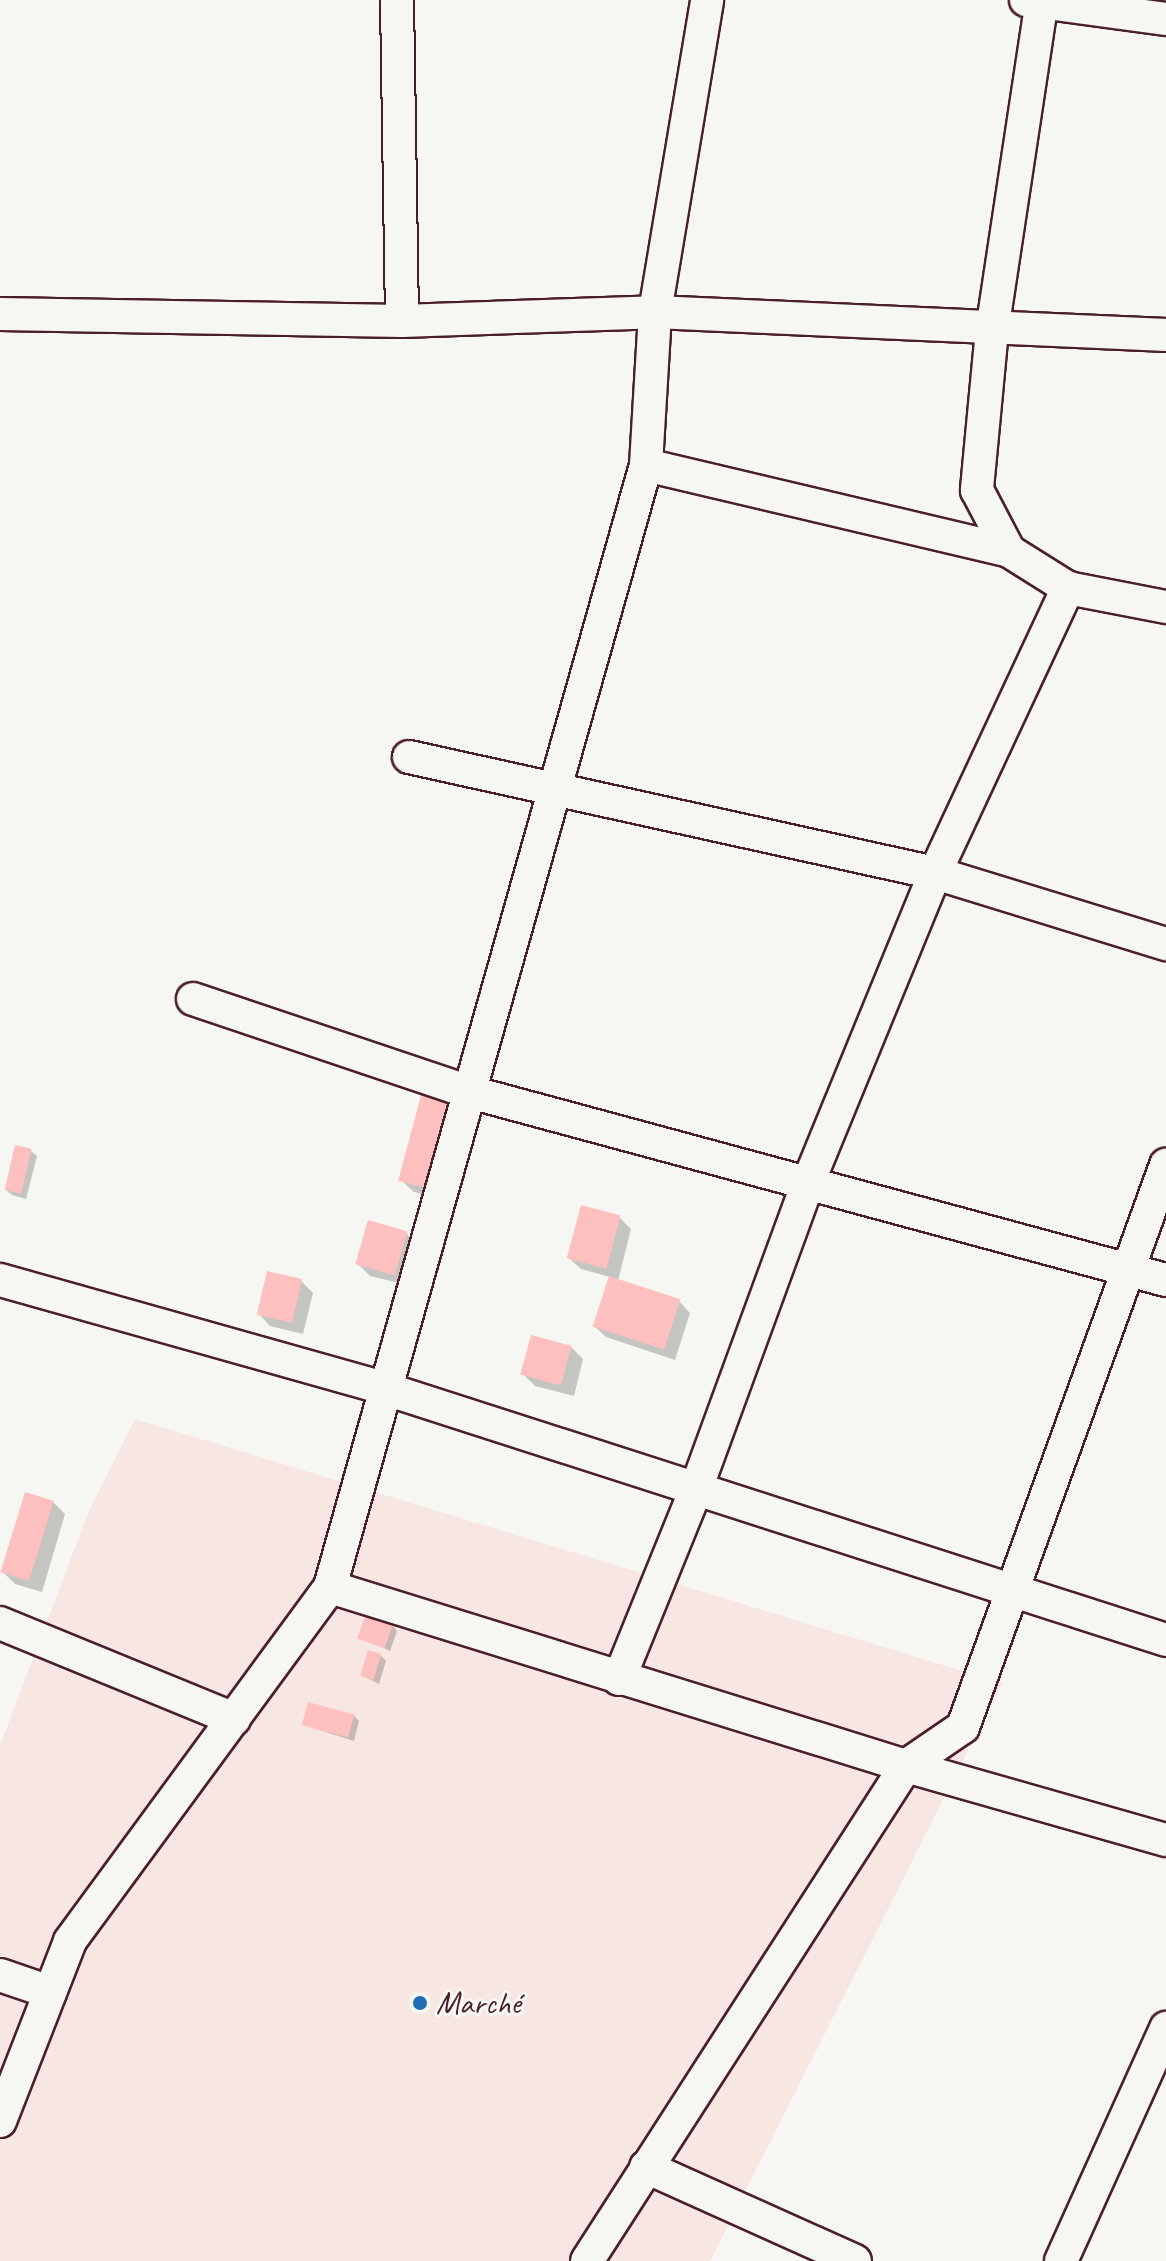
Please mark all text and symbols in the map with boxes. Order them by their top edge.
place label: Marché [436,1984,521,2022]
marker: Marché [411,1994,429,2012]

